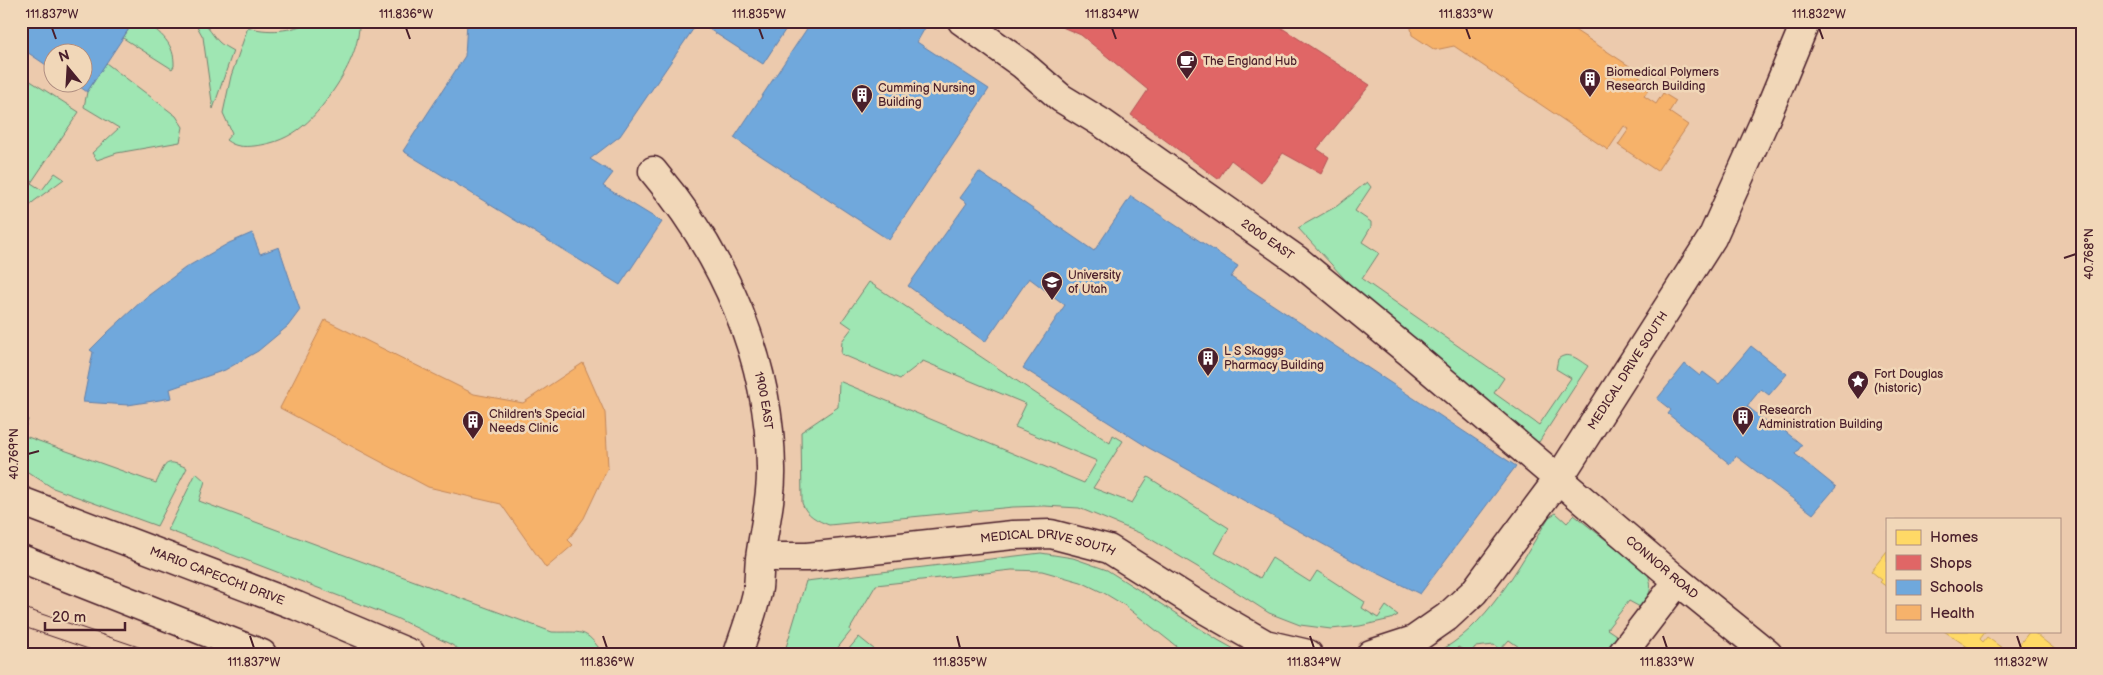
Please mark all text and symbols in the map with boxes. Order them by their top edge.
text: 111.837°W [25,7,79,22]
text: 111.836°W [379,7,433,22]
text: 111.835°W [732,7,786,22]
text: 111.834°W [1085,7,1139,22]
text: 111.833°W [1439,7,1493,22]
text: 111.832°W [1792,7,1846,22]
north arrow [42,42,92,92]
text: N [57,46,72,66]
cafe icon: The England Hub [1175,49,1199,80]
place label: The England Hub [1203,54,1297,69]
place label: Biomedical Polymers Research Building [1606,65,1719,94]
building icon: Biomedical Polymers Research Building [1578,67,1602,98]
place label: Cumming Nursing Building [878,81,975,110]
building icon: Cumming Nursing Building [850,83,874,114]
street label: 2000 EAST [1238,216,1297,264]
text: 40.768°N [2082,228,2097,280]
place label: University of Utah [1068,268,1121,297]
school or university icon: University of Utah [1040,270,1064,301]
street label: MEDICAL DRIVE SOUTH [1585,309,1671,433]
place label: L S Skaggs Pharmacy Building [1224,344,1324,373]
building icon: L S Skaggs Pharmacy Building [1196,346,1220,377]
place label: Fort Douglas (historic) [1874,367,1943,396]
place icon: Fort Douglas (historic) [1846,369,1870,400]
street label: 1900 EAST [751,370,776,431]
place label: Research Administration Building [1759,403,1883,432]
building icon: Research Administration Building [1731,405,1755,436]
place label: Children's Special Needs Clinic [489,407,585,436]
building icon: Children's Special Needs Clinic [461,409,485,440]
text: 40.769°N [7,428,22,480]
legend [1886,518,2060,632]
street label: MEDICAL DRIVE SOUTH [980,527,1118,559]
text: Homes [1930,528,1979,547]
street label: CONNOR ROAD [1622,533,1701,602]
street label: MARIO CAPECCHI DRIVE [148,544,287,609]
text: Shops [1930,554,1973,573]
text: Schools [1930,578,1984,597]
scale bar [45,600,125,632]
text: Health [1930,604,1975,623]
text: 20 m [52,608,86,627]
text: 111.837°W [227,655,281,670]
text: 111.836°W [580,655,634,670]
text: 111.835°W [933,655,987,670]
text: 111.834°W [1287,655,1341,670]
text: 111.833°W [1640,655,1694,670]
text: 111.832°W [1994,655,2048,670]

